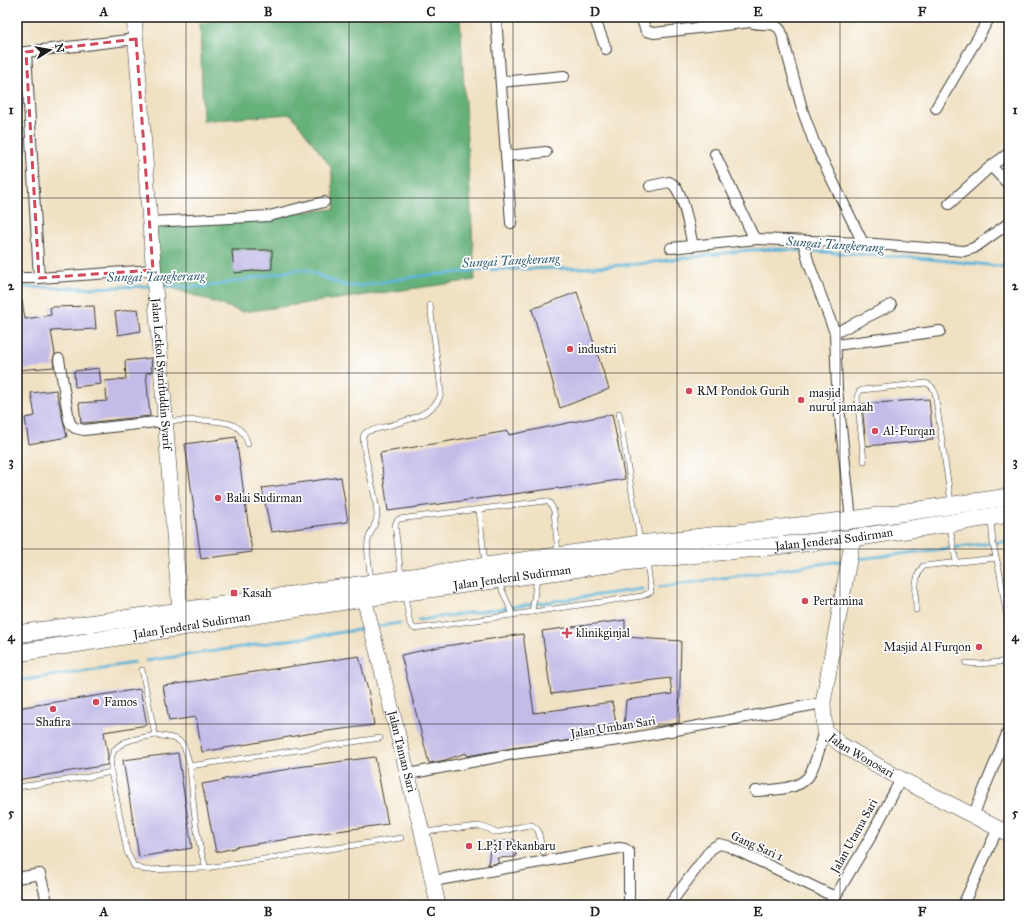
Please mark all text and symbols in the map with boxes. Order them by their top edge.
text: A [99,4,109,20]
text: B [264,4,273,20]
text: C [427,4,436,20]
text: D [590,4,600,20]
text: E [753,4,763,20]
text: F [918,4,927,20]
north arrow [30,30,70,70]
text: N [52,42,67,55]
text: 1 [8,102,14,118]
text: 1 [1012,102,1018,118]
water label: Sungai Tangkerang [784,234,885,256]
water label: Sungai Tangkerang [461,250,561,272]
water label: Sungai Tangkerang [106,268,206,286]
text: 2 [8,278,15,294]
text: 2 [1012,278,1019,294]
street label: Jalan Letkol Syarifuddin Syarif [148,296,175,452]
place label: industri [578,342,617,356]
marker: industri [565,344,575,354]
place label: RM Pondok Gurih [697,384,790,398]
marker: RM Pondok Gurih [684,386,694,396]
place label: masjid nurul jamaah [809,386,874,414]
marker: masjid nurul jamaah [796,395,806,405]
place label: Al-Furqan [882,424,936,439]
marker: Al-Furqan [870,426,880,436]
text: 3 [8,454,14,470]
text: 3 [1012,454,1018,470]
place label: Balai Sudirman [226,491,302,505]
marker: Balai Sudirman [213,493,223,503]
street label: Jalan Jenderal Sudirman [772,525,894,554]
street label: Jalan Jenderal Sudirman [451,562,572,594]
place label: Kasah [242,586,272,600]
marker: Kasah [229,588,239,598]
place label: Pertamina [813,594,864,608]
marker: Pertamina [800,596,810,606]
street label: Jalan Jenderal Sudirman [130,609,252,643]
place label: klinikginjal [576,626,631,641]
marker: klinikginjal [561,627,573,639]
text: 4 [7,629,15,645]
text: 4 [1011,629,1019,645]
place label: Masjid Al Furqon [884,640,972,655]
marker: Masjid Al Furqon [974,642,984,652]
place label: Famos [104,695,137,709]
marker: Famos [91,697,101,707]
marker: Shafira [48,704,58,714]
street label: Jalan Taman Sari [384,707,419,794]
street label: Jalan Umban Sari [567,713,657,742]
place label: Shafira [35,715,72,729]
street label: Jalan Wonosari [824,729,897,781]
street label: Jalan Utama Sari [827,796,881,878]
text: 5 [8,805,15,821]
text: 5 [1012,805,1019,821]
street label: Gang Sari 1 [728,828,785,865]
place label: LP3I Pekanbaru [477,839,556,853]
marker: LP3I Pekanbaru [464,841,474,851]
text: A [99,904,109,920]
text: B [264,904,273,920]
text: C [427,904,436,920]
text: D [590,904,600,920]
text: E [753,904,763,920]
text: F [918,904,927,920]

